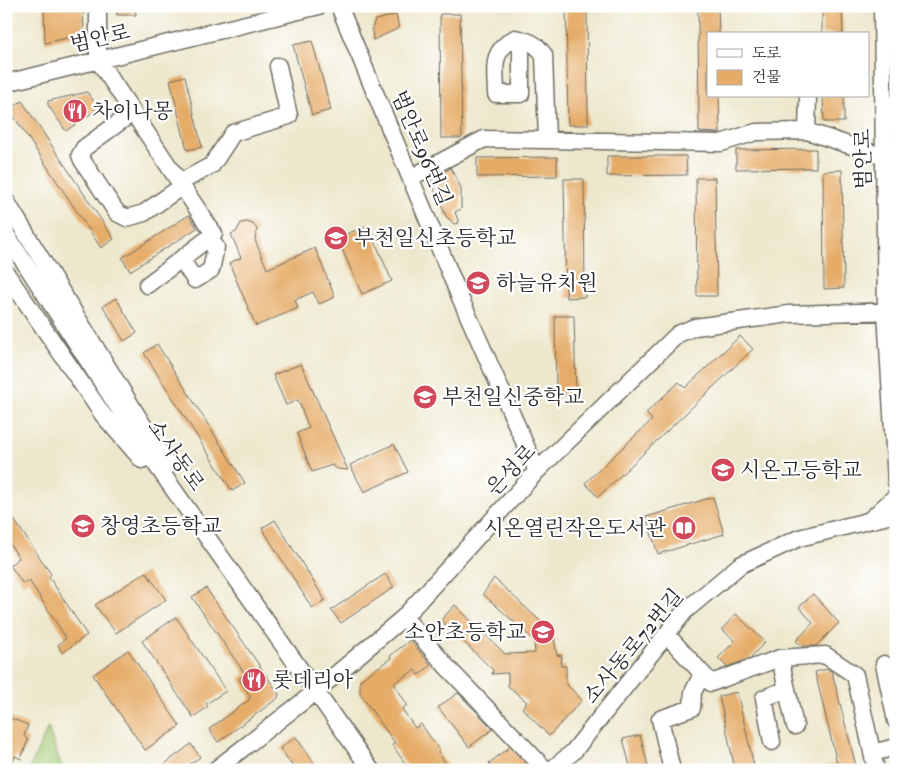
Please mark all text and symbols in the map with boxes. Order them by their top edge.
street label: 범안로 [67,18,133,58]
legend [707,32,870,98]
text: 도로 [752,44,781,63]
text: 건물 [752,68,781,87]
street label: 범안로96번길 [385,86,458,210]
restaurant icon: 차이나몽 [62,98,88,124]
place label: 차이나몽 [92,98,173,125]
street label: 범안로 [849,128,878,190]
school or university icon: 부천일신초등학교 [323,225,349,251]
place label: 부천일신초등학교 [354,225,516,252]
school or university icon: 하늘유치원 [465,270,491,296]
place label: 하늘유치원 [496,270,597,297]
school or university icon: 부천일신중학교 [412,384,438,410]
place label: 부천일신중학교 [442,384,584,411]
street label: 소사동로 [141,414,210,496]
street label: 은성로 [481,439,542,502]
school or university icon: 시온고등학교 [710,457,736,483]
place label: 시온고등학교 [740,457,862,484]
school or university icon: 창영초등학교 [70,513,96,539]
place label: 창영초등학교 [100,513,222,540]
place label: 시온열린작은도서관 [483,515,667,542]
library icon: 시온열린작은도서관 [671,515,697,541]
street label: 소사동로72번길 [577,583,689,709]
place label: 소안초등학교 [404,619,526,646]
school or university icon: 소안초등학교 [530,619,556,645]
restaurant icon: 롯데리아 [241,667,267,693]
place label: 롯데리아 [272,667,354,694]

